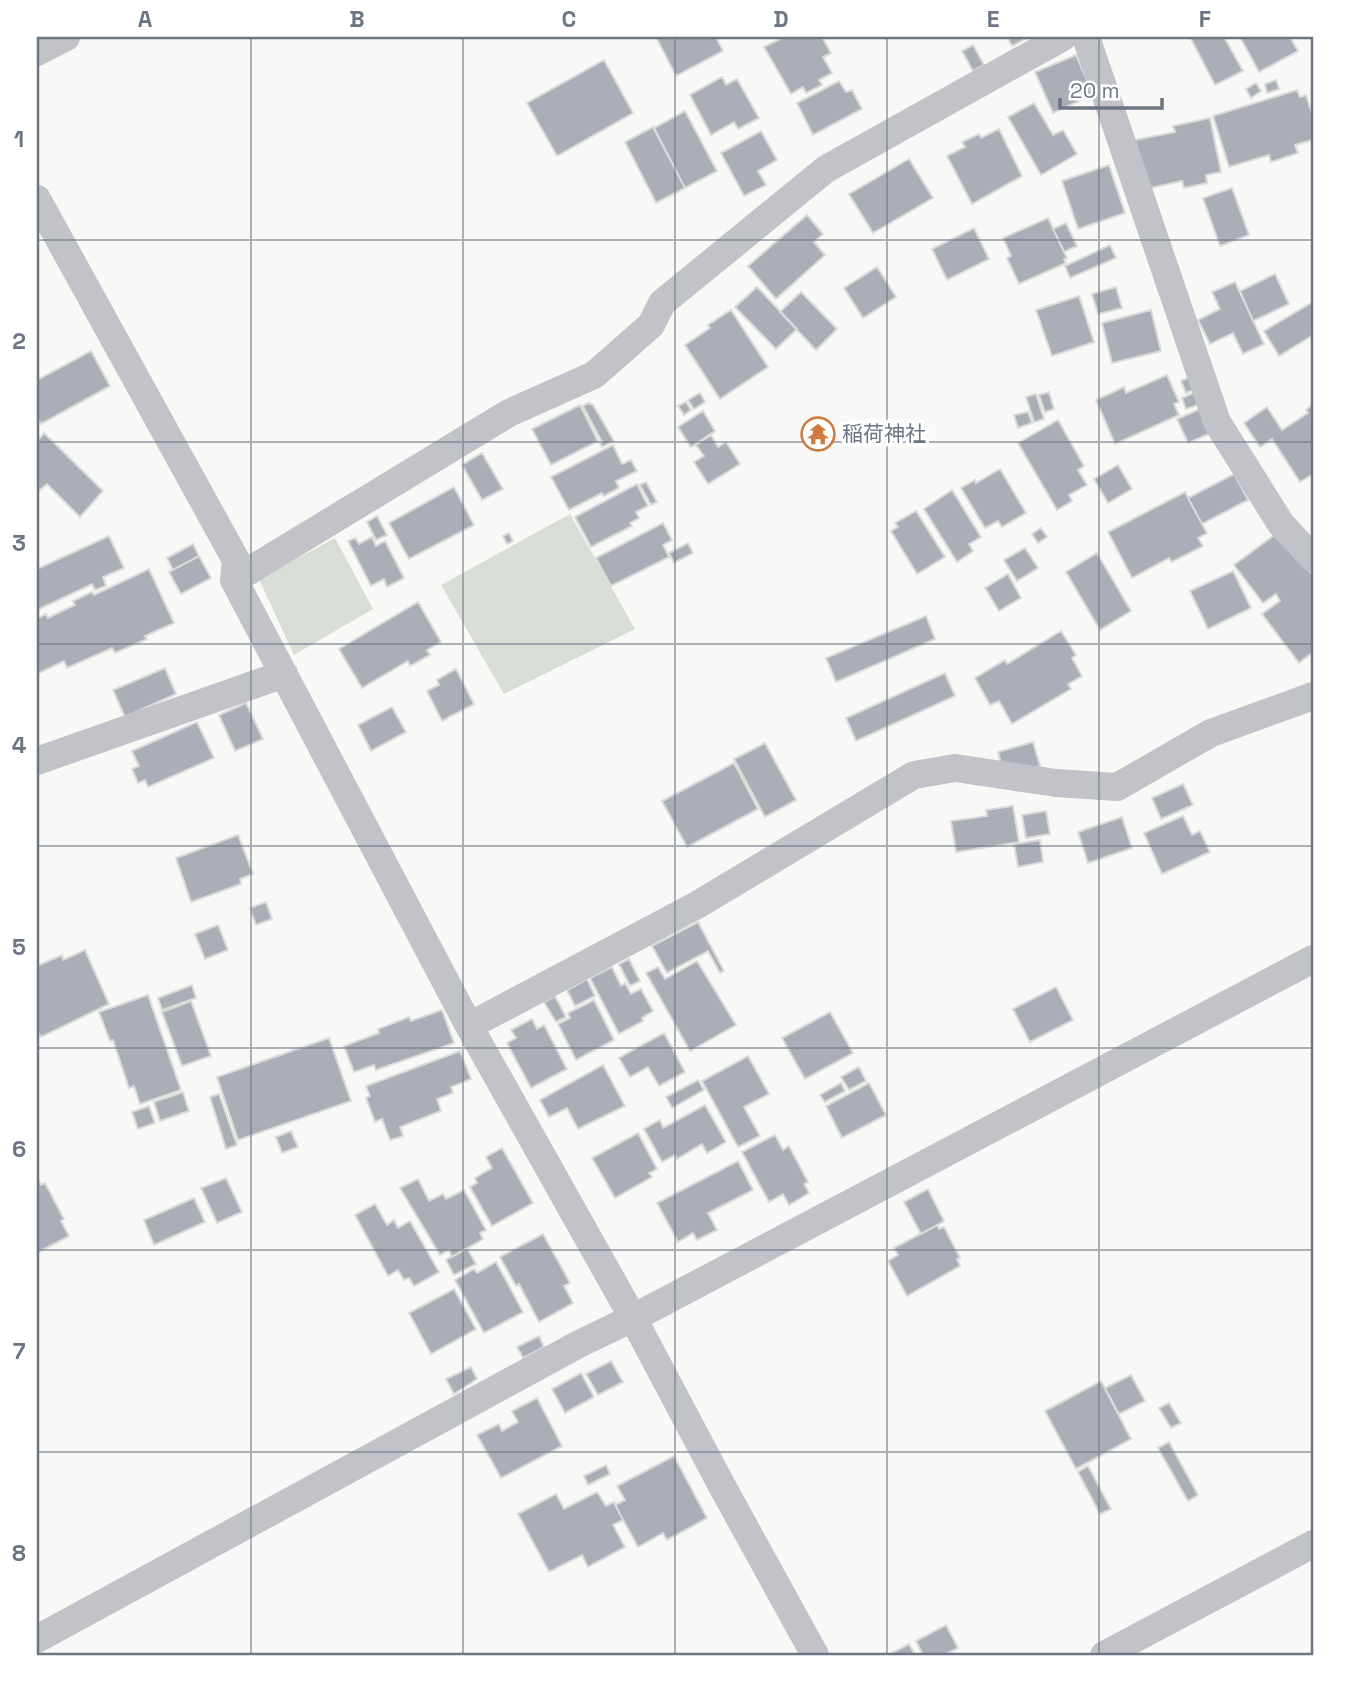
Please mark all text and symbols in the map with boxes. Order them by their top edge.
text: A [138,4,153,34]
text: B [349,4,365,34]
text: C [562,4,576,34]
text: D [773,4,789,34]
text: E [987,4,999,34]
text: F [1199,4,1211,34]
scale bar [1060,66,1161,110]
text: 20 m [1070,77,1120,104]
text: 1 [14,124,24,154]
text: 2 [12,326,26,356]
temple icon: 稲荷神社 [799,415,837,453]
place label: 稲荷神社 [842,420,926,447]
text: 3 [12,528,26,558]
text: 4 [12,730,27,760]
text: 5 [12,932,26,962]
text: 6 [12,1134,26,1164]
text: 7 [13,1336,26,1366]
text: 8 [12,1538,26,1568]

